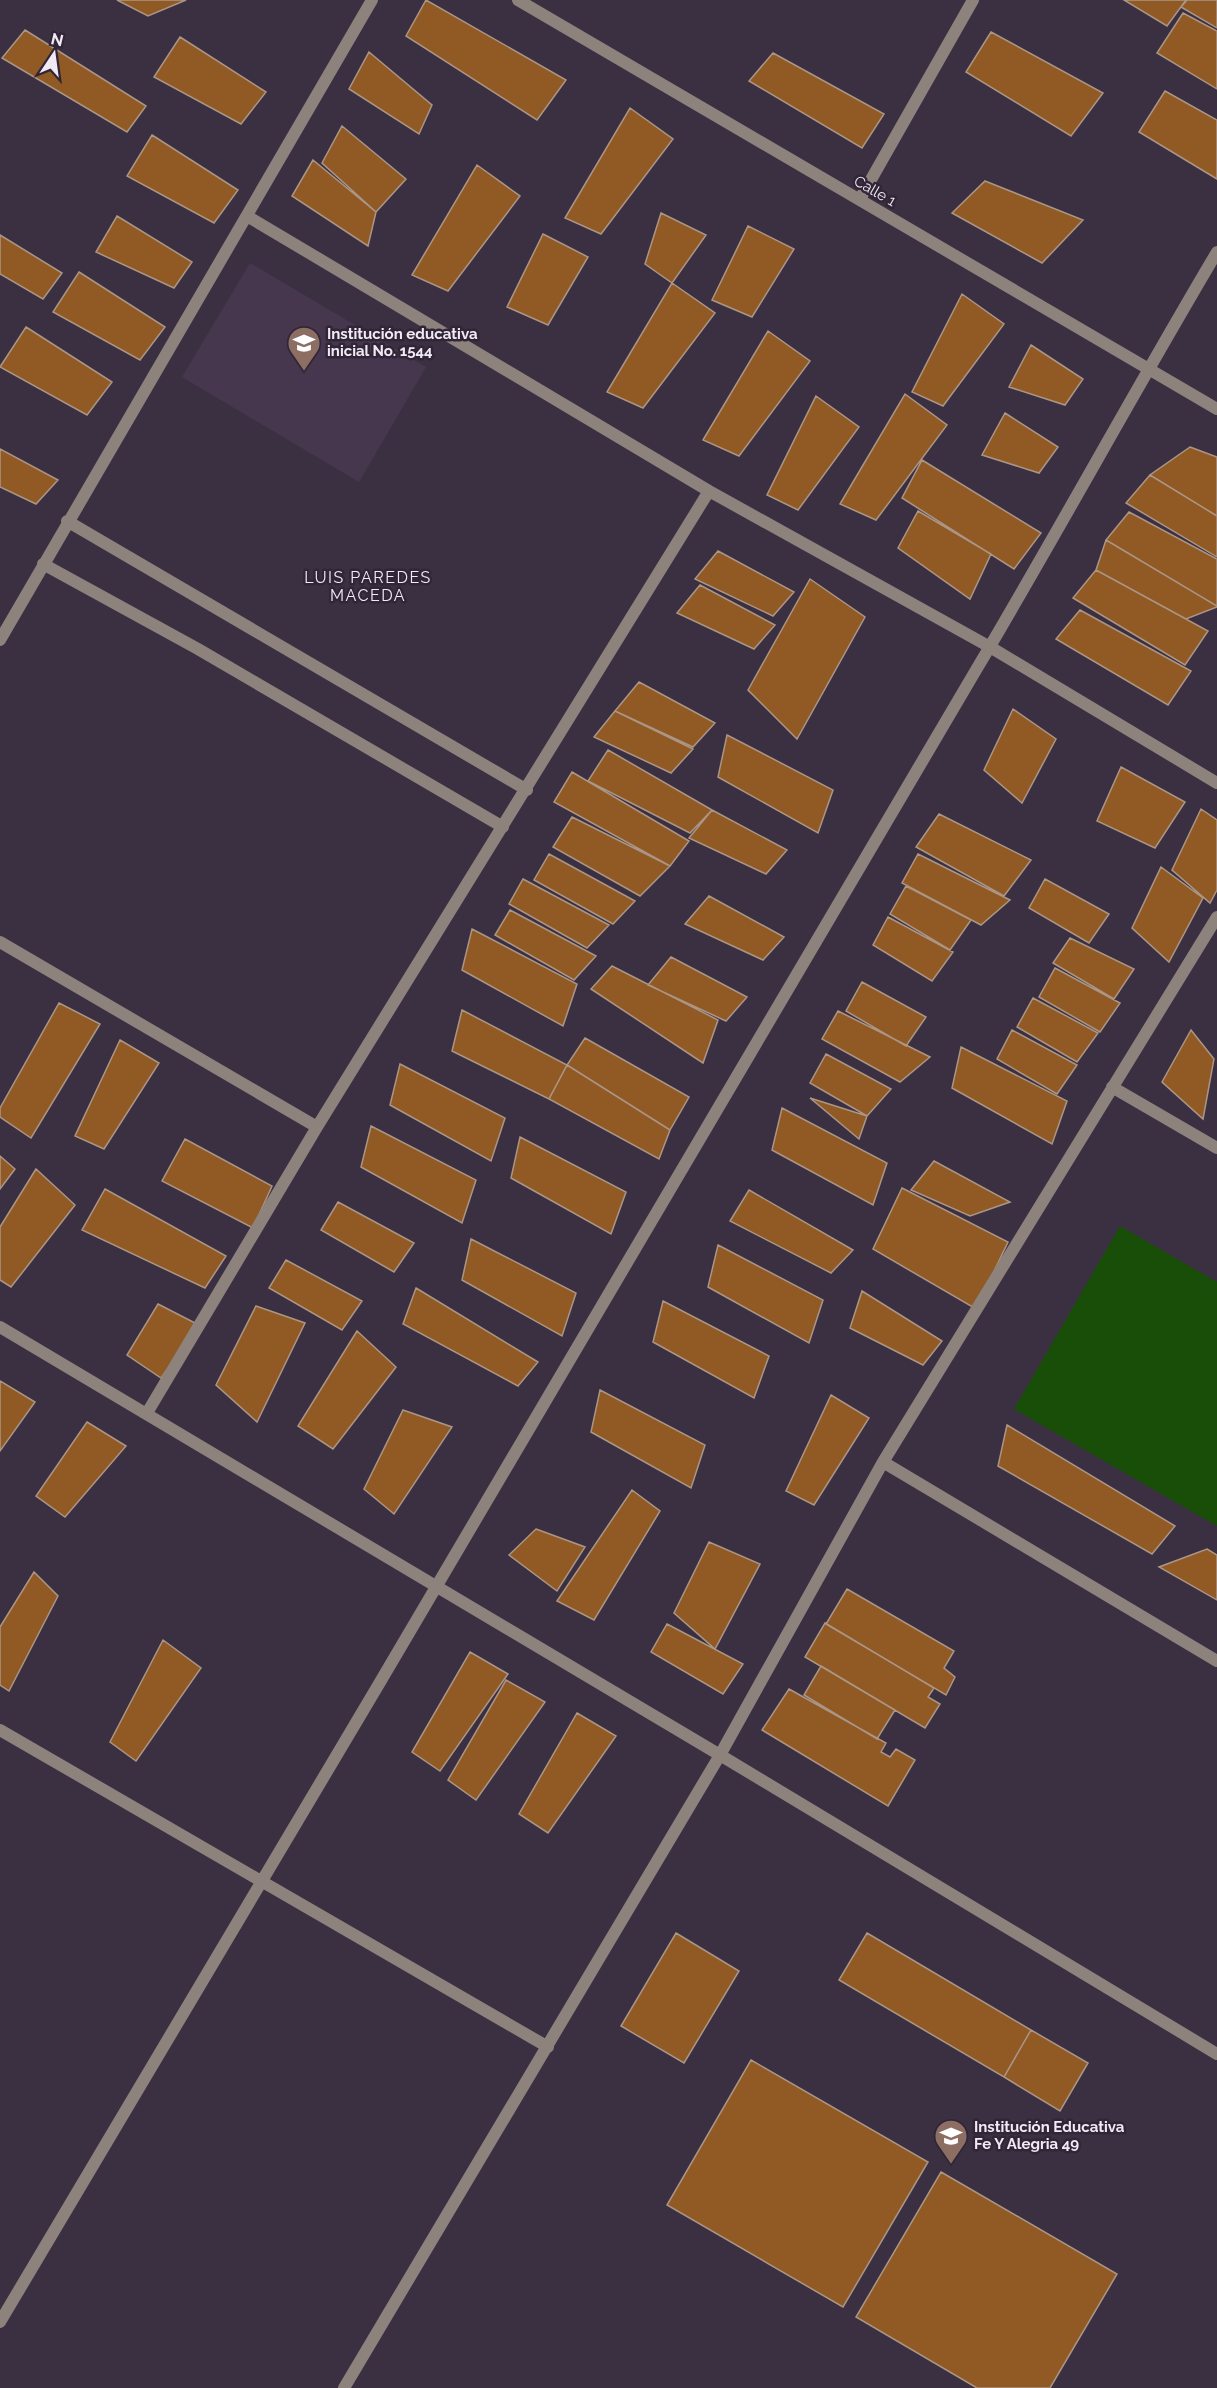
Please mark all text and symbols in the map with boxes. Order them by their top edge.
north arrow [24,24,84,84]
text: N [49,29,65,51]
street label: Calle 1 [851,172,900,211]
school or university icon: Institución educativa inicial No. 1544 [286,325,322,372]
place label: Institución educativa inicial No. 1544 [327,325,478,360]
district label: LUIS PAREDES MACEDA [304,568,432,605]
school or university icon: Institución Educativa Fe Y Alegria 49 [933,2118,969,2165]
place label: Institución Educativa Fe Y Alegria 49 [974,2118,1125,2153]

